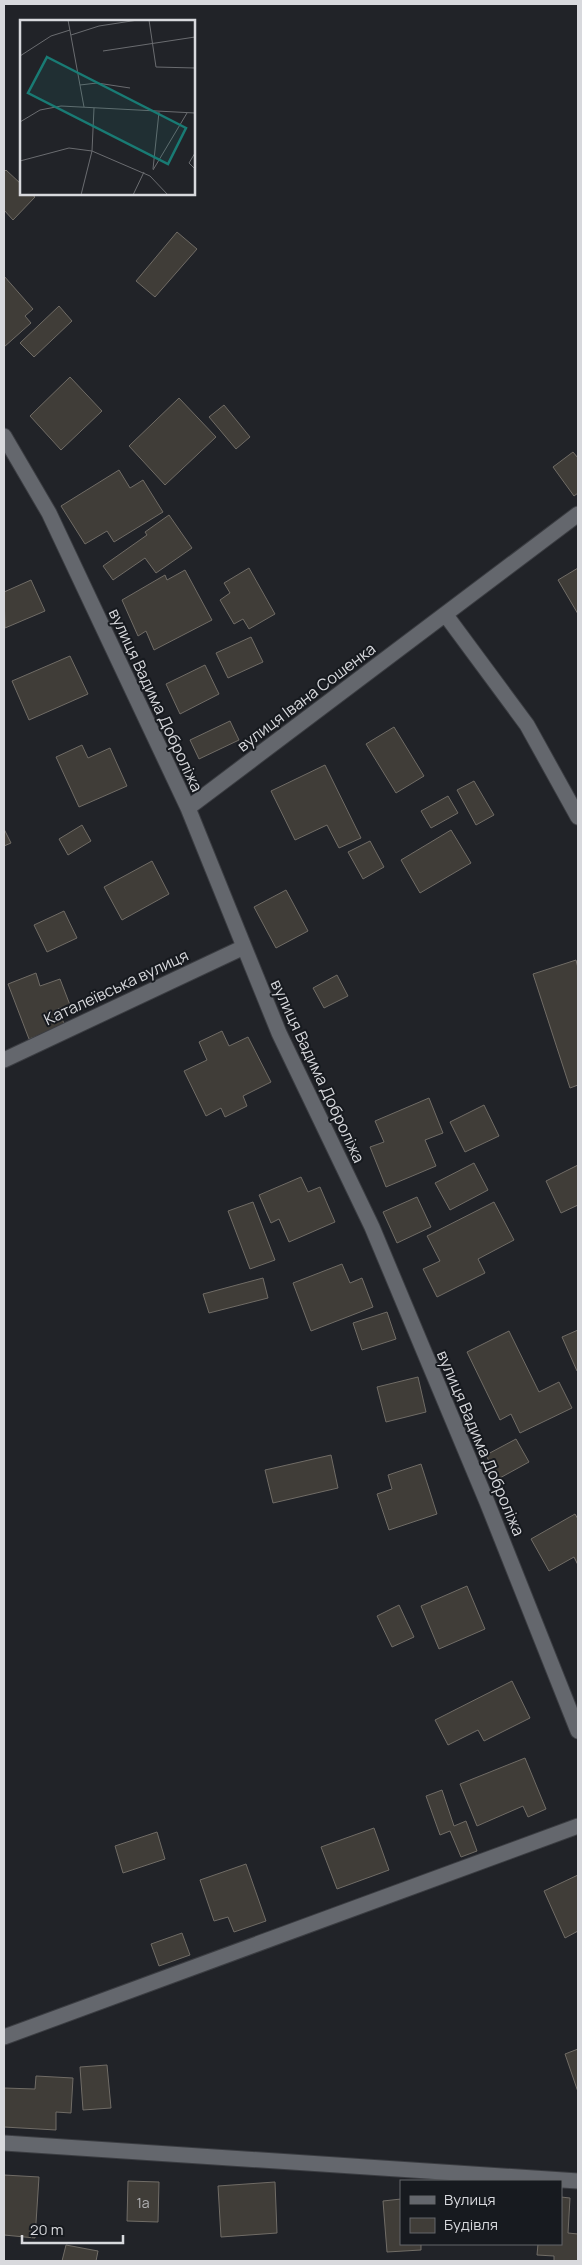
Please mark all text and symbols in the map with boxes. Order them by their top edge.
inset map [20,20,195,195]
street label: вулиця Вадима Доброліжа [104,605,208,795]
street label: вулиця Івана Сошенка [232,638,380,756]
street label: Каталеївська вулиця [40,944,192,1030]
street label: вулиця Вадима Доброліжа [266,976,370,1166]
street label: вулиця Вадима Доброліжа [432,1347,530,1539]
legend [400,2180,562,2245]
text: Вулиця [444,2189,496,2210]
house number: 1а [136,2193,150,2212]
scale bar [22,2212,124,2244]
text: Будівля [444,2214,498,2235]
text: 20 m [30,2219,63,2240]

